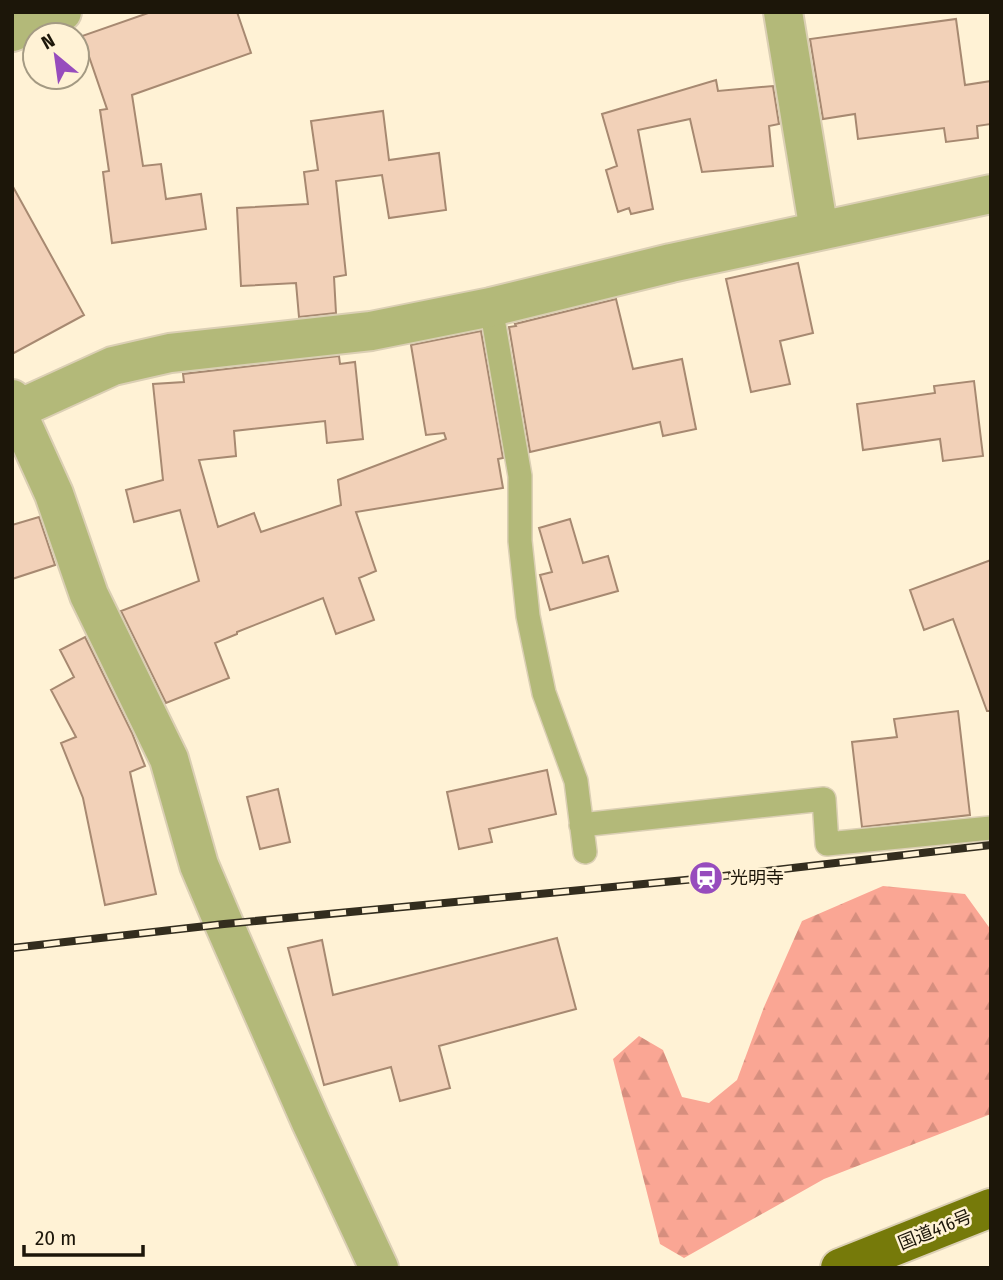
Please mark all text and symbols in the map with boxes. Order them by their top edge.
north arrow [21,21,91,91]
text: N [37,29,59,54]
station icon: 光明寺 [687,859,725,897]
place label: 光明寺 [730,867,784,889]
street label: 国道416号 [895,1205,975,1255]
scale bar [24,1214,144,1258]
text: 20 m [35,1225,76,1251]

